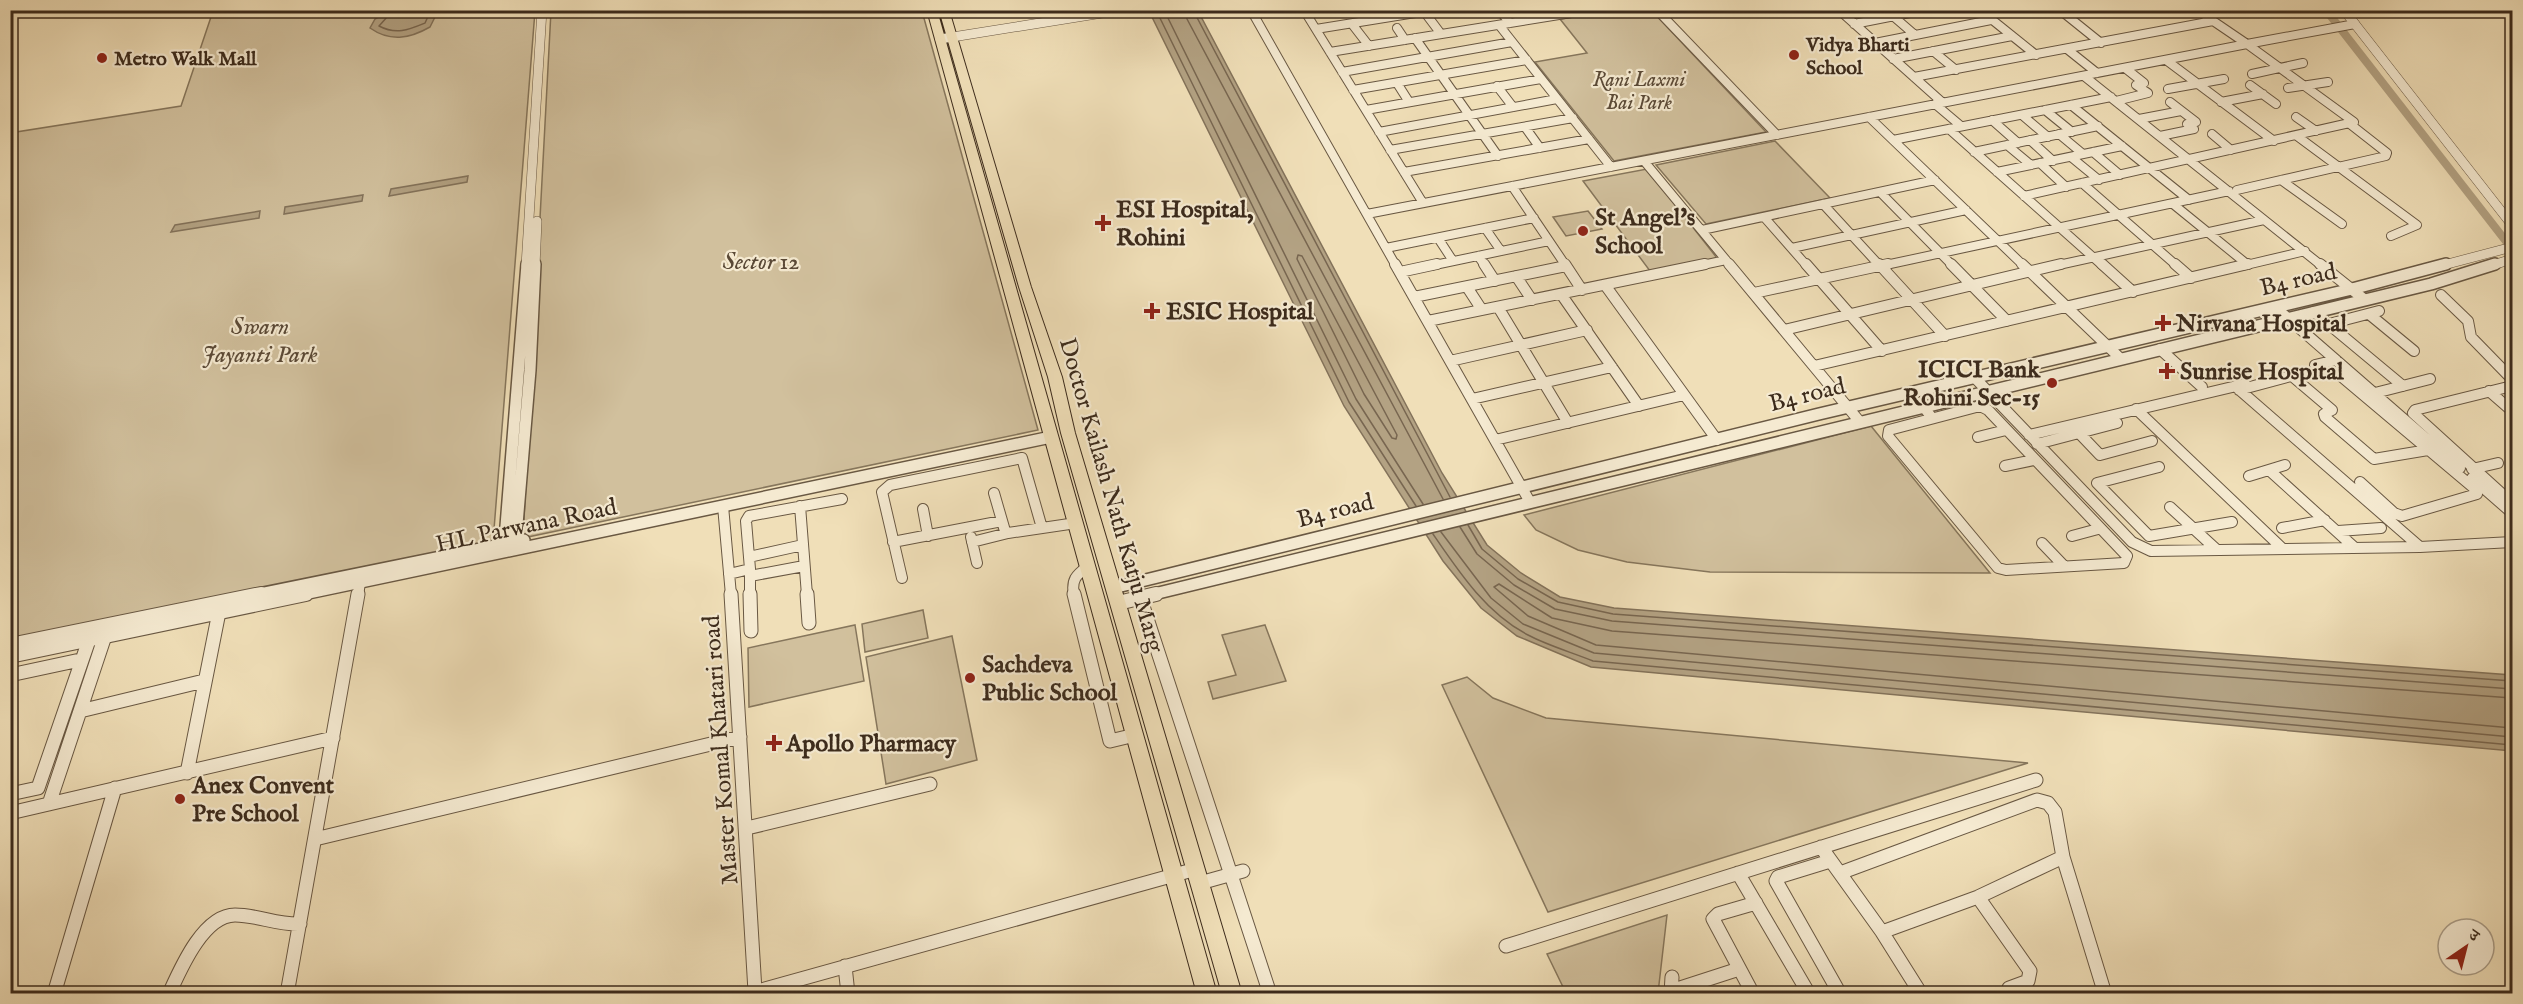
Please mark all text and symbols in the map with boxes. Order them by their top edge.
place label: Vidya Bharti School [1805,33,1910,81]
place label: Metro Walk Mall [114,47,257,72]
marker: Vidya Bharti School [1787,48,1801,62]
marker: Metro Walk Mall [95,51,109,65]
park label: Rani Laxmi Bai Park [1593,68,1686,116]
place label: ESI Hospital, Rohini [1116,195,1254,254]
place label: St Angel's School [1595,203,1696,262]
marker: ESI Hospital, Rohini [1094,214,1112,232]
marker: St Angel's School [1576,224,1590,238]
park label: Sector 12 [722,247,800,278]
street label: B4 road [2257,257,2340,304]
place label: ESIC Hospital [1166,297,1314,328]
marker: ESIC Hospital [1143,302,1161,320]
place label: Nirvana Hospital [2175,309,2348,340]
park label: Swarn Jayanti Park [202,312,318,371]
marker: Nirvana Hospital [2154,314,2172,332]
street label: Doctor Kailash Nath Katju Marg [1051,334,1171,657]
place label: ICICI Bank Rohini Sec-15 [1903,355,2041,414]
place label: Sunrise Hospital [2180,357,2344,388]
marker: Sunrise Hospital [2158,362,2176,380]
street label: B4 road [1766,371,1849,420]
marker: ICICI Bank Rohini Sec-15 [2045,376,2059,390]
street label: B4 road [1294,487,1377,536]
street label: HL Parwana Road [433,492,620,561]
street label: Master Komal Khatari road [697,614,746,886]
place label: Sachdeva Public School [982,650,1118,709]
marker: Sachdeva Public School [963,671,977,685]
place label: Apollo Pharmacy [785,729,957,760]
marker: Apollo Pharmacy [767,736,781,750]
place label: Anex Convent Pre School [191,771,335,830]
marker: Anex Convent Pre School [173,792,187,806]
north arrow [2436,917,2496,977]
text: उ [2464,925,2484,948]

